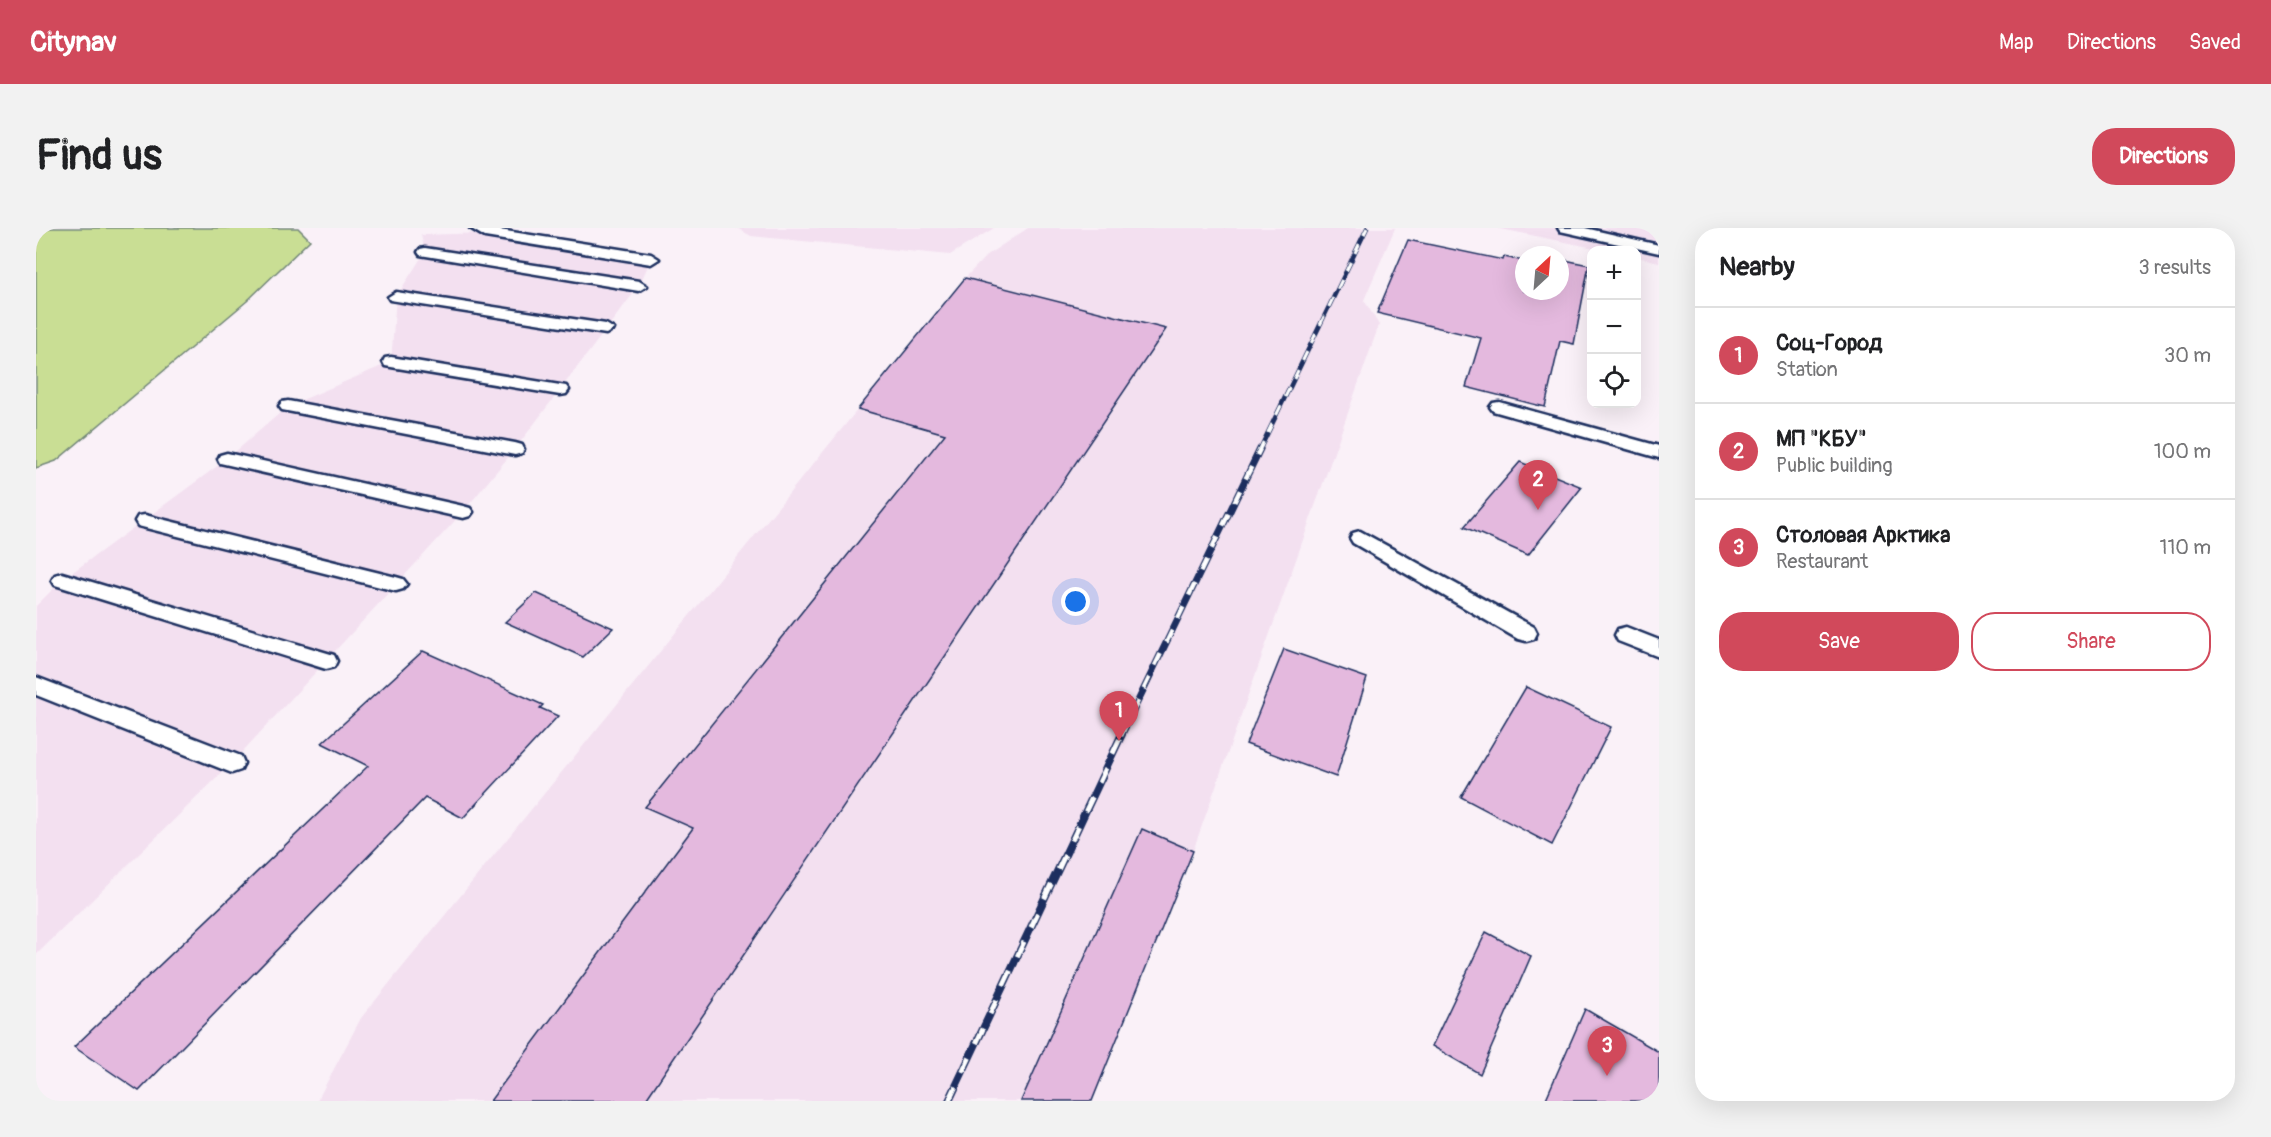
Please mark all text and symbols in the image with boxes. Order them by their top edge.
text: Citynav [30,25,117,60]
text: Map [1999,29,2034,56]
text: Directions [2067,29,2156,56]
text: Saved [2189,29,2241,56]
button: Directions [2092,128,2235,185]
text: Find us [36,130,162,182]
north arrow [1515,246,1569,300]
map controls [1587,246,1641,408]
button: + [1587,246,1641,300]
text: Nearby [1719,251,1795,283]
text: 3 results [2139,255,2211,280]
button: − [1587,300,1641,354]
text: Соц-Город [1776,329,1882,357]
text: 1 [1735,343,1742,368]
text: 30 m [2164,343,2211,368]
button: locate [1587,354,1641,408]
text: Station [1776,357,1838,382]
text: МП "КБУ" [1776,425,1867,453]
text: 2 [1733,439,1744,464]
text: 100 m [2154,439,2211,464]
text: Public building [1776,453,1892,478]
pin: 2 [1518,460,1558,510]
text: Столовая Арктика [1776,521,1950,549]
text: 3 [1733,535,1744,560]
text: 110 m [2160,535,2211,560]
text: Restaurant [1776,549,1868,574]
your location [1061,587,1090,616]
button: Save [1719,612,1959,671]
button: Share [1971,612,2211,671]
pin: 1 [1100,692,1138,741]
pin: 3 [1588,1026,1626,1076]

